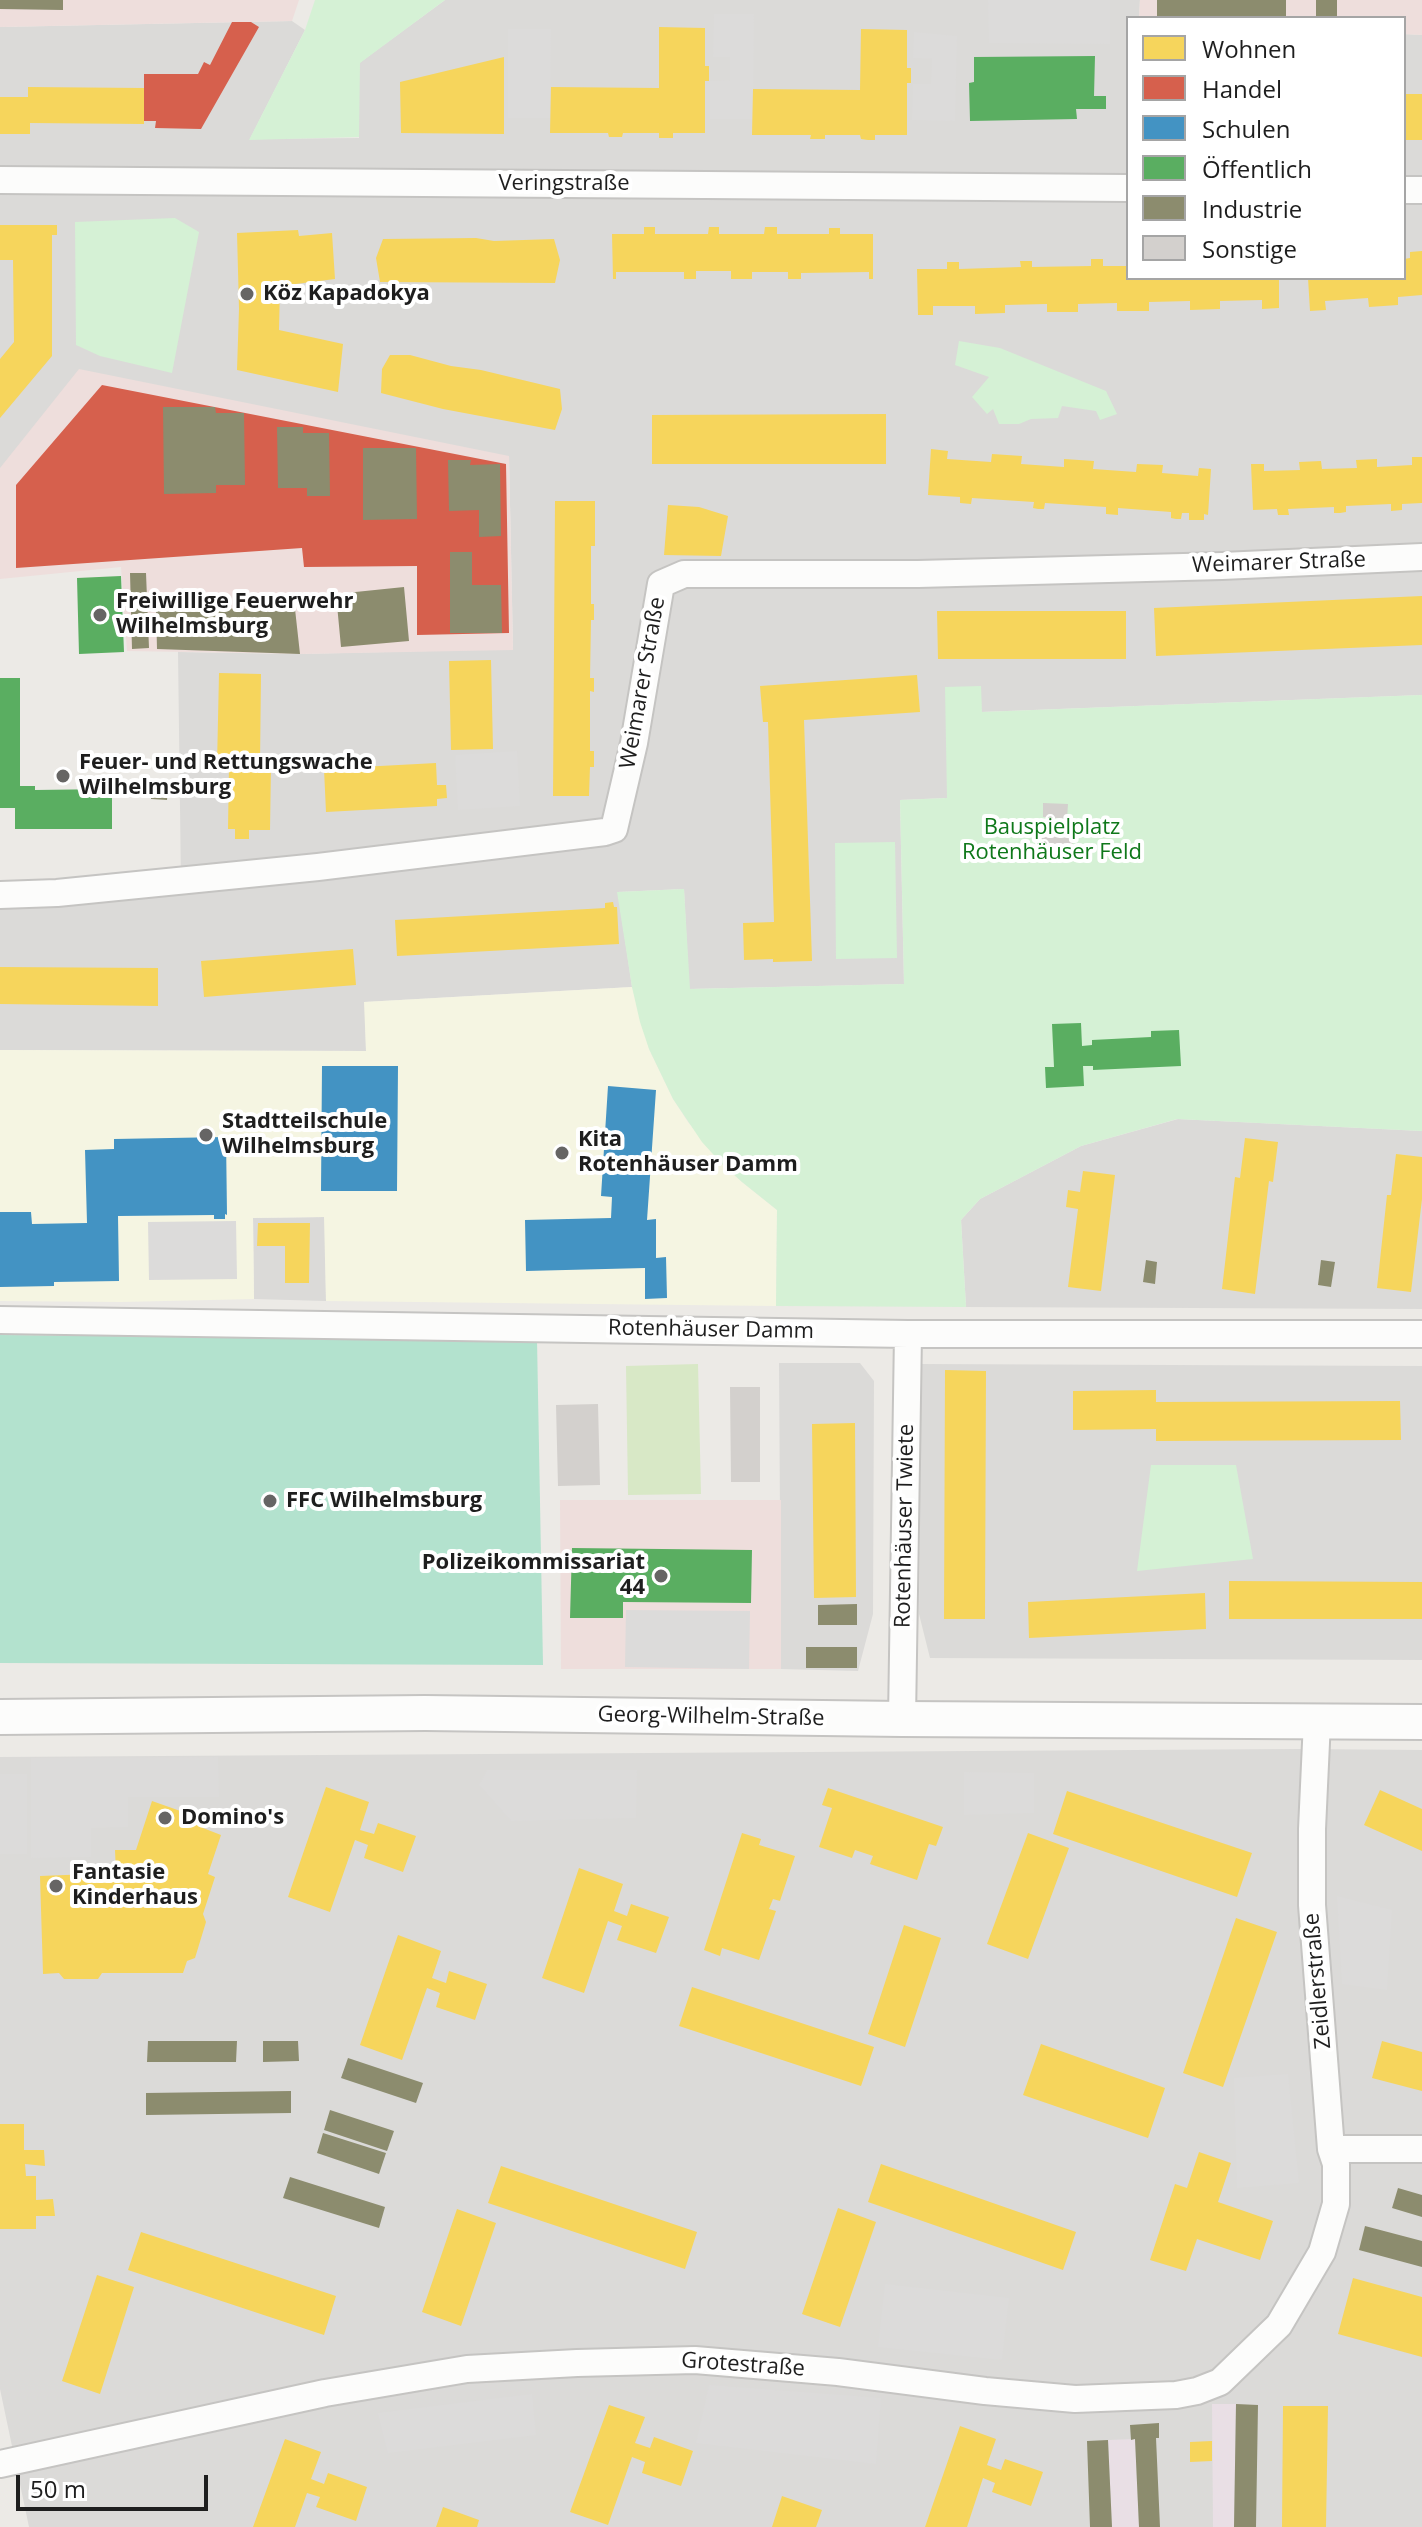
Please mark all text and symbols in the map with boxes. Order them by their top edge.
legend [1126,16,1406,280]
text: Wohnen [1202,32,1296,65]
text: Handel [1202,72,1282,105]
text: Schulen [1202,112,1290,145]
text: Öffentlich [1202,152,1312,185]
street label: Veringstraße [498,171,630,197]
text: Industrie [1202,192,1302,225]
text: Sonstige [1202,232,1297,265]
place label: Köz Kapadokya [263,281,430,307]
marker: Köz Kapadokya [238,285,256,303]
street label: Weimarer Straße [1192,547,1366,579]
place label: Freiwillige Feuerwehr Wilhelmsburg [116,589,353,640]
street label: Weimarer Straße [615,595,671,771]
marker: Freiwillige Feuerwehr Wilhelmsburg [91,606,109,624]
place label: Feuer- und Rettungswache Wilhelmsburg [79,750,373,802]
marker: Feuer- und Rettungswache Wilhelmsburg [54,767,72,785]
park label: Bauspielplatz Rotenhäuser Feld [962,815,1142,866]
place label: Stadtteilschule Wilhelmsburg [222,1109,387,1160]
marker: Stadtteilschule Wilhelmsburg [197,1126,215,1144]
place label: Kita Rotenhäuser Damm [578,1127,798,1178]
marker: Kita Rotenhäuser Damm [553,1144,571,1162]
street label: Rotenhäuser Damm [608,1315,814,1345]
street label: Rotenhäuser Twiete [890,1424,920,1628]
place label: FFC Wilhelmsburg [286,1488,482,1514]
marker: FFC Wilhelmsburg [261,1492,279,1510]
place label: Polizeikommissariat 44 [422,1550,645,1602]
marker: Polizeikommissariat 44 [652,1567,670,1585]
street label: Georg-Wilhelm-Straße [597,1702,825,1732]
place label: Domino's [181,1805,284,1831]
marker: Domino's [156,1809,174,1827]
place label: Fantasie Kinderhaus [72,1860,198,1912]
marker: Fantasie Kinderhaus [47,1877,65,1895]
street label: Zeidlerstraße [1299,1912,1337,2050]
street label: Grotestraße [680,2348,806,2382]
scale bar [20,2459,212,2509]
text: 50 m [30,2472,86,2505]

